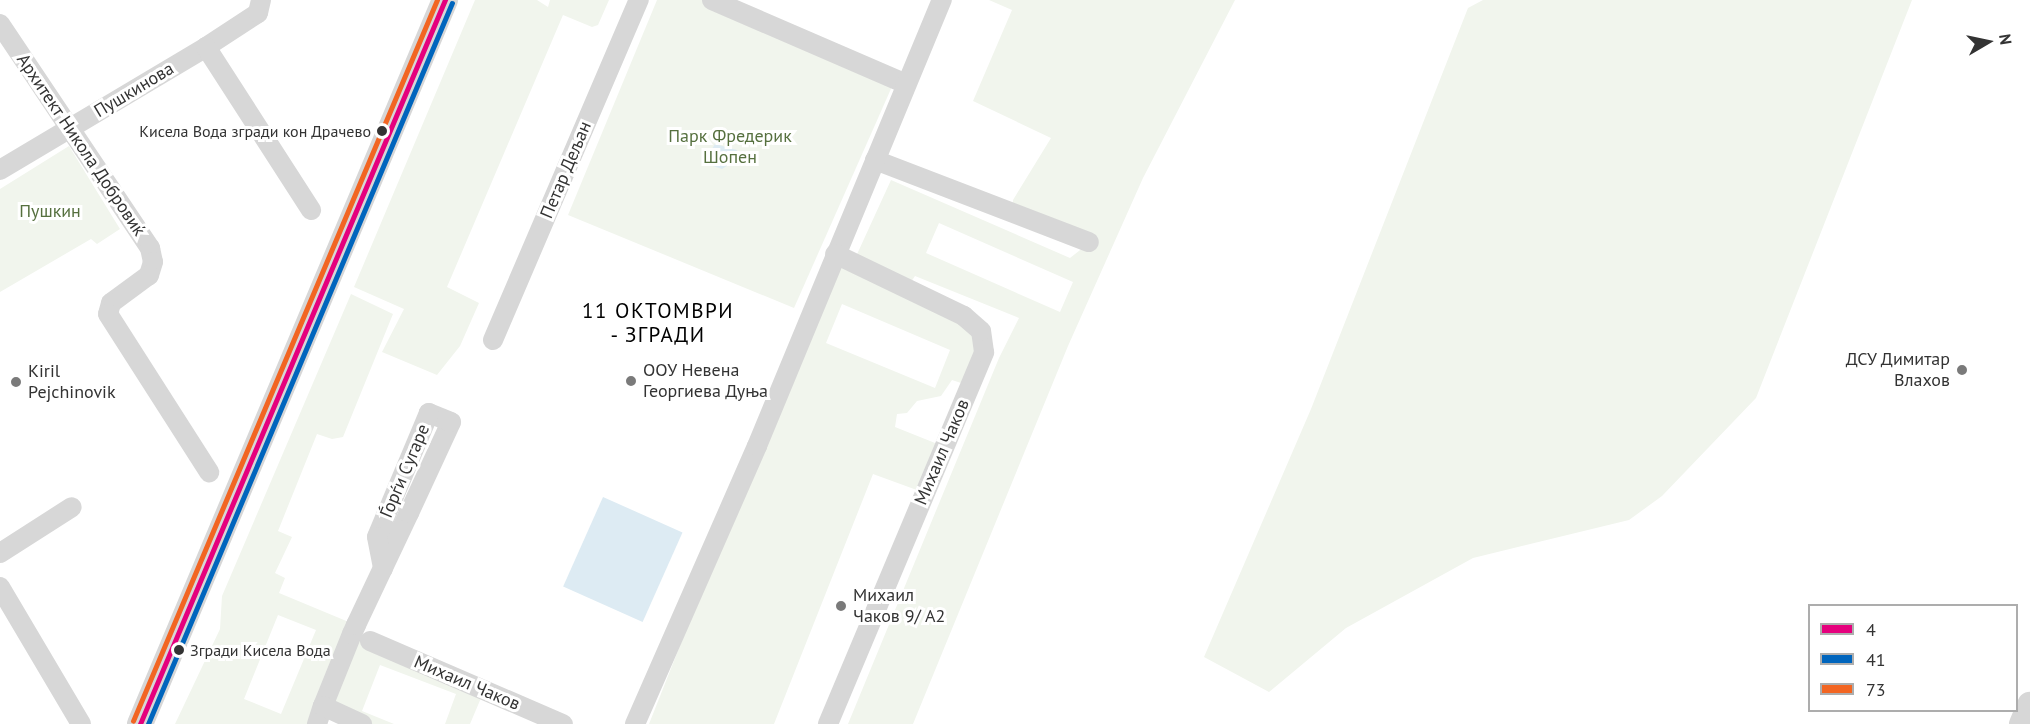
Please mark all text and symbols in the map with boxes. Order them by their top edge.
north arrow [1958,12,2018,72]
text: N [1995,32,2016,46]
street label: Архитект Никола Добровиќ [12,49,150,241]
street label: Пушкинова [90,58,178,122]
street label: Петар Дељан [536,118,596,222]
place label: Кисела Вода згради кон Драчево [139,121,371,141]
marker: Кисела Вода згради кон Драчево [376,125,388,137]
park label: Парк Фредерик Шопен [668,126,792,168]
park label: Пушкин [19,200,81,222]
district label: 11 ОКТОМВРИ - ЗГРАДИ [582,298,734,348]
place label: ДСУ Димитар Влахов [1845,349,1950,392]
place label: ООУ Невена Георгиева Дуња [643,360,768,403]
place label: Kiril Pejchinovik [28,361,116,404]
marker: ДСУ Димитар Влахов [1955,363,1969,377]
marker: ООУ Невена Георгиева Дуња [624,374,638,388]
marker: Kiril Pejchinovik [9,375,23,389]
street label: Михаил Чаков [910,396,974,508]
street label: Ѓорѓи Сугаре [376,421,434,521]
place label: Михаил Чаков 9/ А2 [853,585,946,628]
marker: Михаил Чаков 9/ А2 [834,599,848,613]
legend [1808,604,2018,712]
text: 4 [1866,618,1876,641]
place label: Згради Кисела Вода [190,640,331,660]
marker: Згради Кисела Вода [173,644,185,656]
text: 41 [1866,648,1886,671]
street label: Михаил Чаков [411,651,523,715]
text: 73 [1866,678,1886,701]

